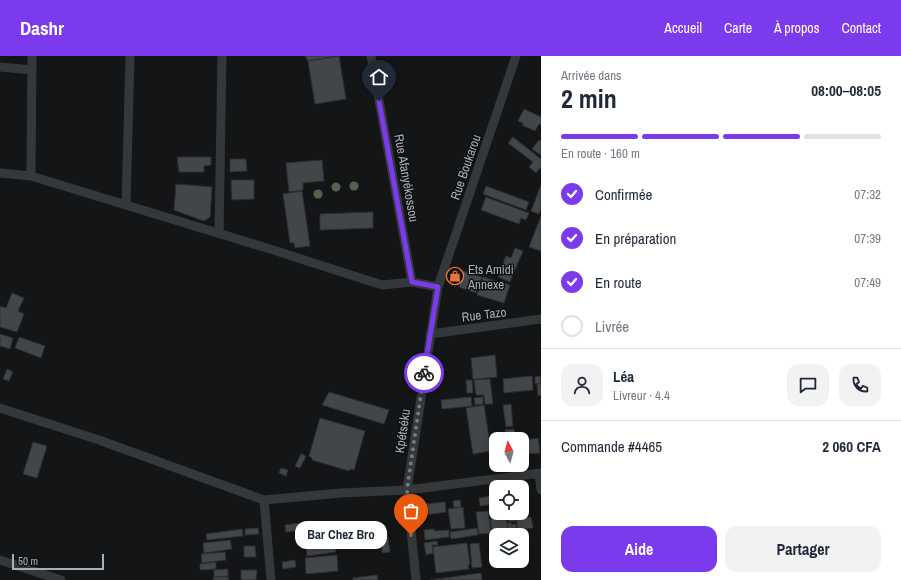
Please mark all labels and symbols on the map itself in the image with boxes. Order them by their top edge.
pin [362,60,396,101]
street label: Rue Boukarou [446,132,485,202]
street label: Rue Afanyékossou [390,133,423,223]
place label: Ets Amidi Annexe [467,261,514,293]
shop icon: Ets Amidi Annexe [445,266,465,286]
street label: Rue Tazo [461,303,508,326]
courier [404,353,444,393]
street label: Kpétséku [391,408,414,454]
north arrow [489,432,529,472]
pin [394,494,428,535]
callout: Bar Chez Bro [295,521,387,549]
scale bar [12,552,104,571]

